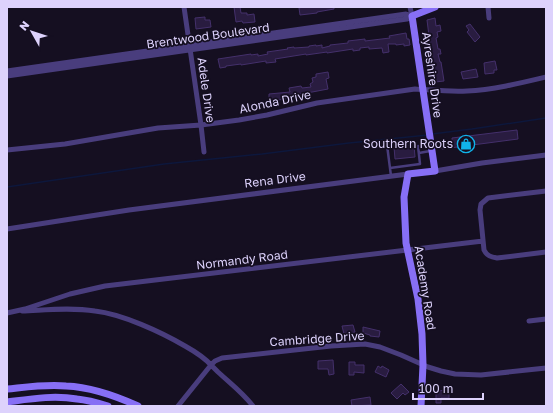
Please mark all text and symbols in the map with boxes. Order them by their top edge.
north arrow [12,12,52,52]
text: N [16,18,32,33]
street label: Brentwood Boulevard [145,19,270,52]
street label: Ayreshire Drive [419,31,446,119]
street label: Adele Drive [194,56,218,124]
street label: Alonda Drive [238,87,312,116]
shop icon: Southern Roots [456,134,476,154]
place label: Southern Roots [363,136,453,151]
street label: Rena Drive [243,168,307,191]
street label: Academy Road [411,245,440,331]
street label: Normandy Road [195,246,289,273]
street label: Cambridge Drive [269,328,365,349]
scale bar [413,375,483,401]
text: 100 m [419,381,453,396]

